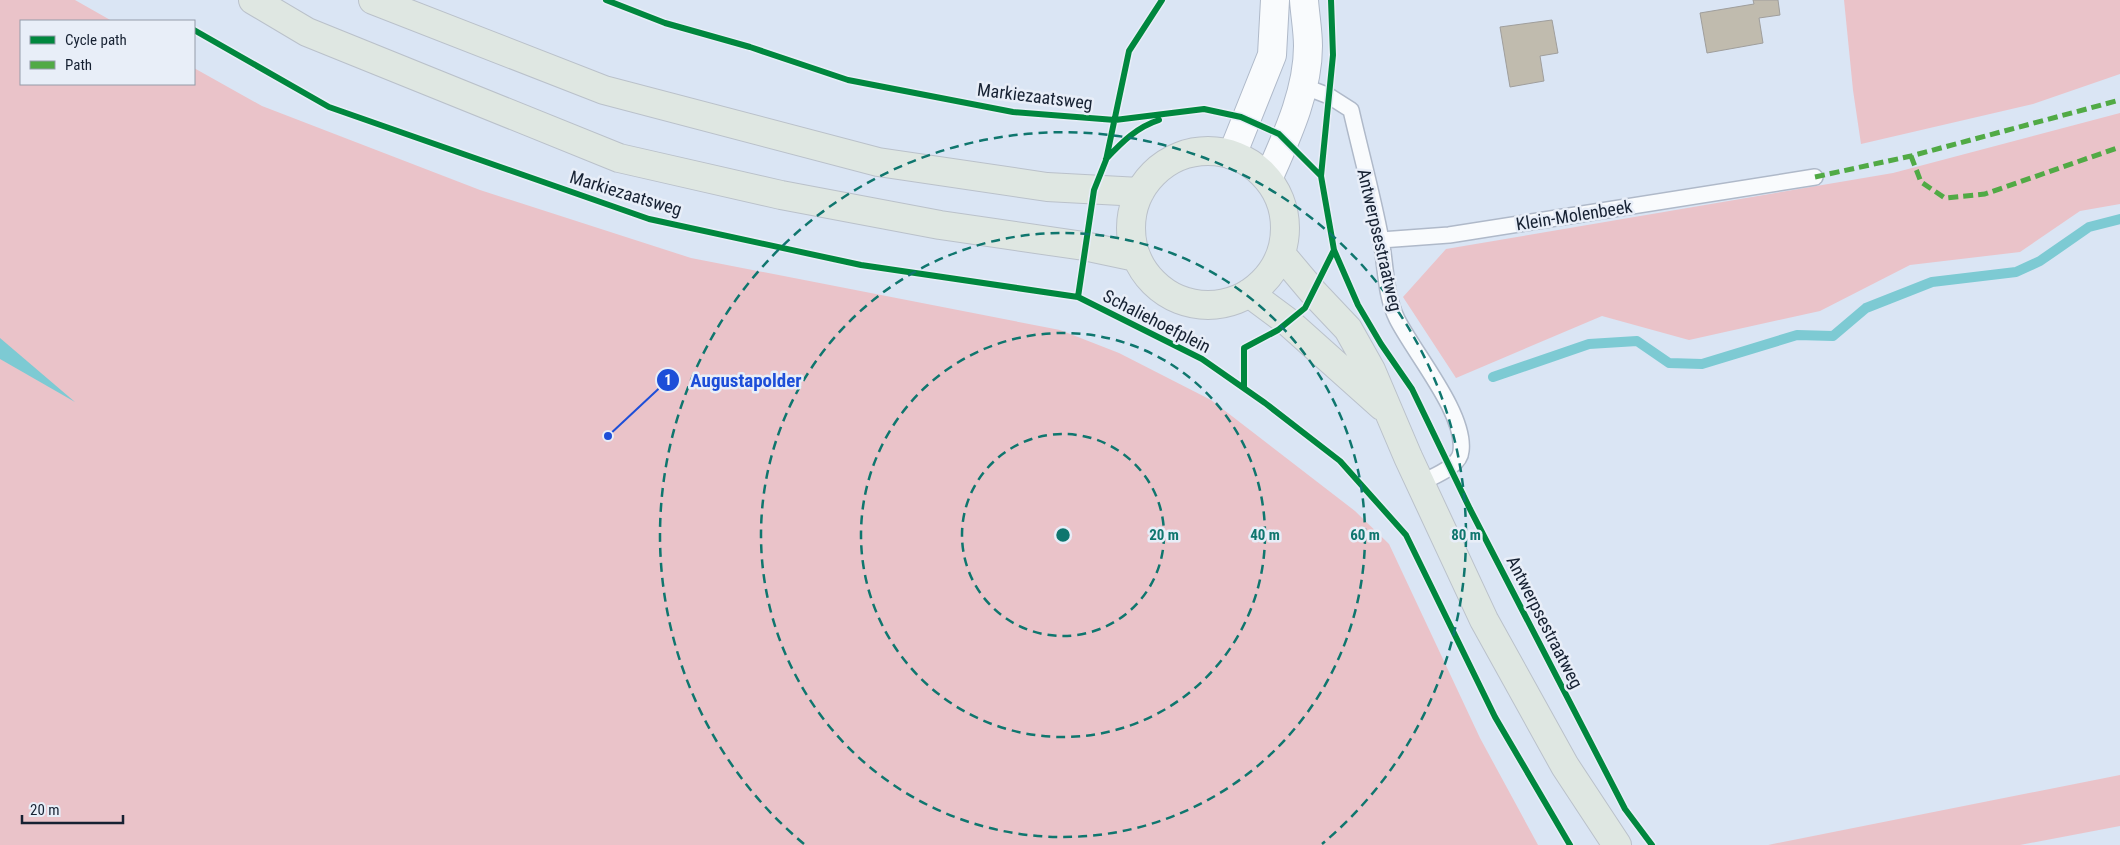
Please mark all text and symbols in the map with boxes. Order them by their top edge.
legend [20,20,195,85]
text: Cycle path [65,31,127,49]
text: Path [65,56,92,74]
street label: Markiezaatsweg [976,79,1094,113]
street label: Markiezaatsweg [567,166,685,220]
street label: Antwerpsestraatweg [1353,167,1407,313]
street label: Klein-Molenbeek [1514,195,1634,235]
street label: Schaliehoefplein [1100,285,1214,357]
callout: Augustapolder [655,363,812,397]
text: Augustapolder [690,369,802,392]
text: 1 [664,371,672,389]
centre of rings [1054,526,1072,544]
text: 20 m [1149,526,1179,544]
text: 40 m [1250,526,1280,544]
text: 60 m [1350,526,1380,544]
text: 80 m [1451,526,1481,544]
street label: Antwerpsestraatweg [1503,552,1587,692]
scale bar [22,792,124,824]
text: 20 m [30,801,60,819]

